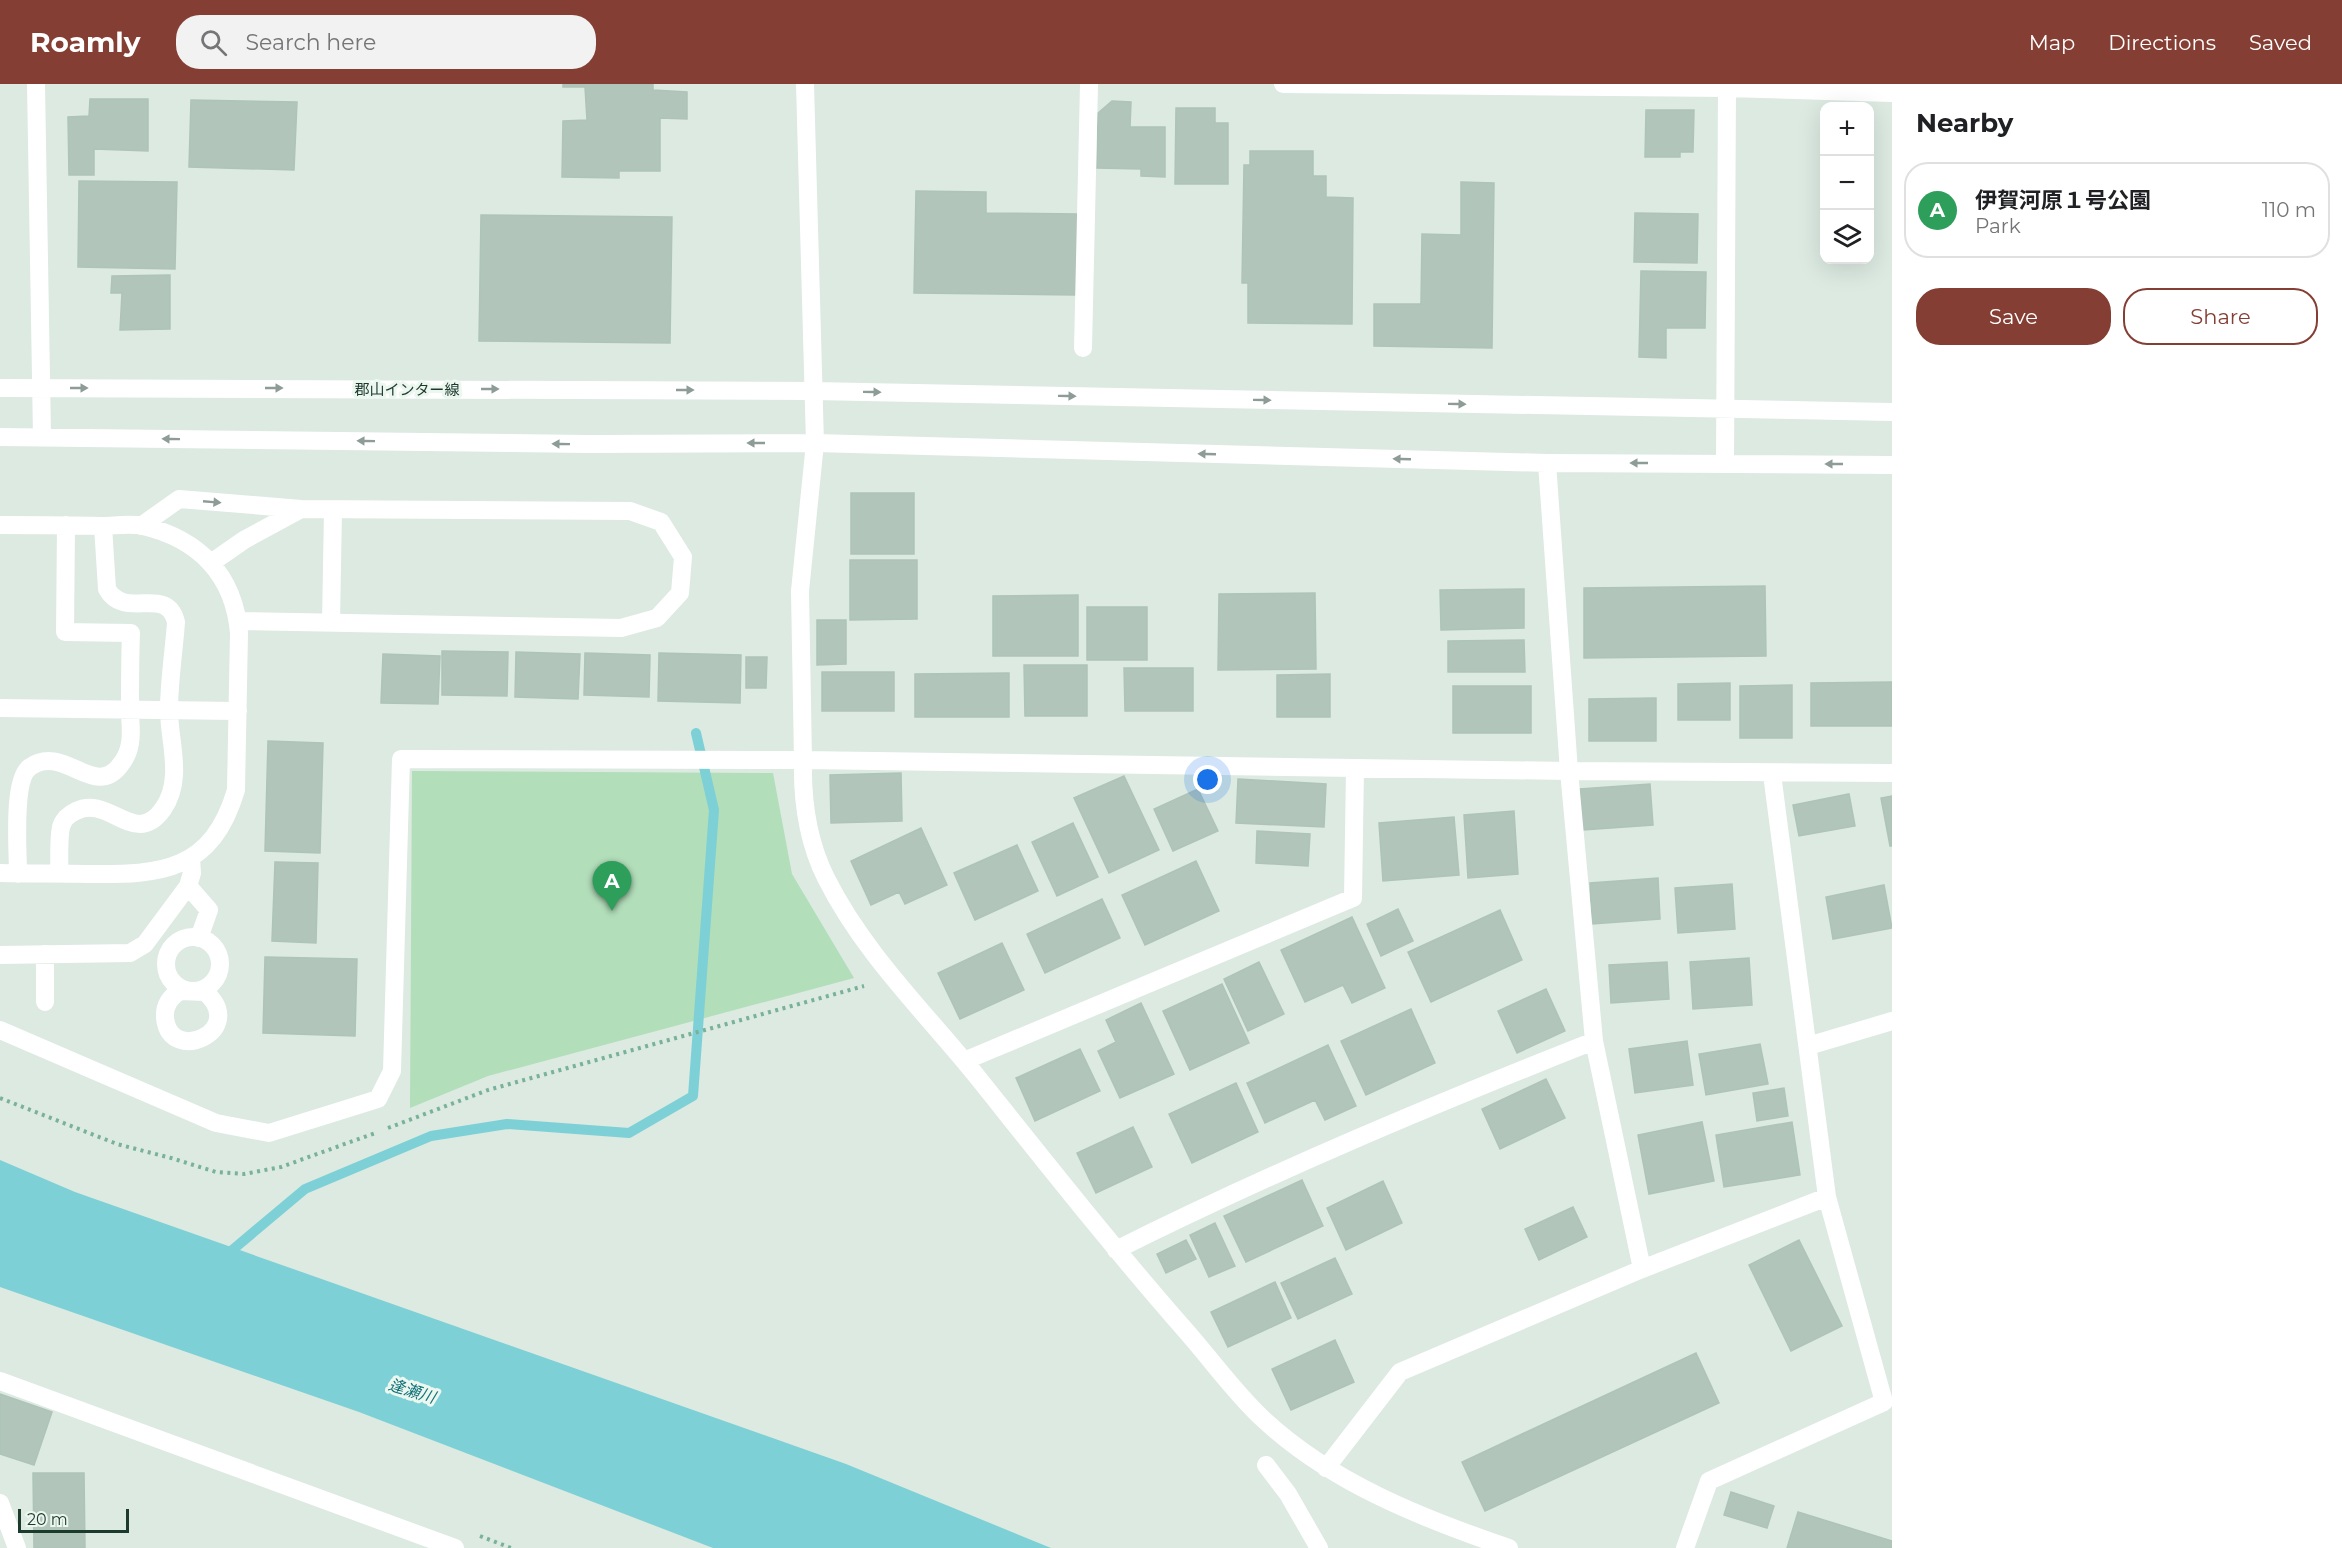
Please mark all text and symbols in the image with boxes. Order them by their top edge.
search box [176,15,596,69]
text: Roamly [30,25,140,59]
icon: search [197,26,230,59]
text: Search here [245,29,376,56]
text: Map [2029,30,2075,55]
text: Directions [2108,30,2216,55]
text: Saved [2249,30,2312,55]
map controls [1820,102,1874,264]
button: + [1820,102,1874,156]
text: Nearby [1916,107,2013,139]
button: − [1820,156,1874,210]
text: 伊賀河原１号公園 [1975,187,2151,214]
text: A [1930,198,1945,222]
text: 110 m [2262,198,2316,222]
button: layers [1820,210,1874,264]
text: Park [1975,214,2021,238]
button: Save [1916,288,2111,345]
button: Share [2123,288,2318,345]
street label: 郡山インター線 [354,380,460,399]
one-way arrow [70,383,89,393]
one-way arrow [265,383,284,393]
one-way arrow [481,384,500,394]
one-way arrow [676,386,695,395]
one-way arrow [862,388,881,397]
one-way arrow [1057,391,1076,401]
one-way arrow [1252,395,1271,405]
one-way arrow [1447,399,1466,408]
one-way arrow [162,434,181,444]
one-way arrow [357,436,376,446]
one-way arrow [747,438,766,448]
one-way arrow [552,439,571,448]
one-way arrow [1197,449,1216,458]
one-way arrow [1392,454,1411,464]
one-way arrow [1629,458,1648,468]
one-way arrow [1824,459,1843,469]
one-way arrow [202,497,221,506]
your location [1193,765,1222,794]
pin: A [592,862,632,911]
water label: 逢瀬川 [386,1375,440,1408]
scale bar [18,1506,129,1534]
text: 20 m [27,1510,68,1529]

